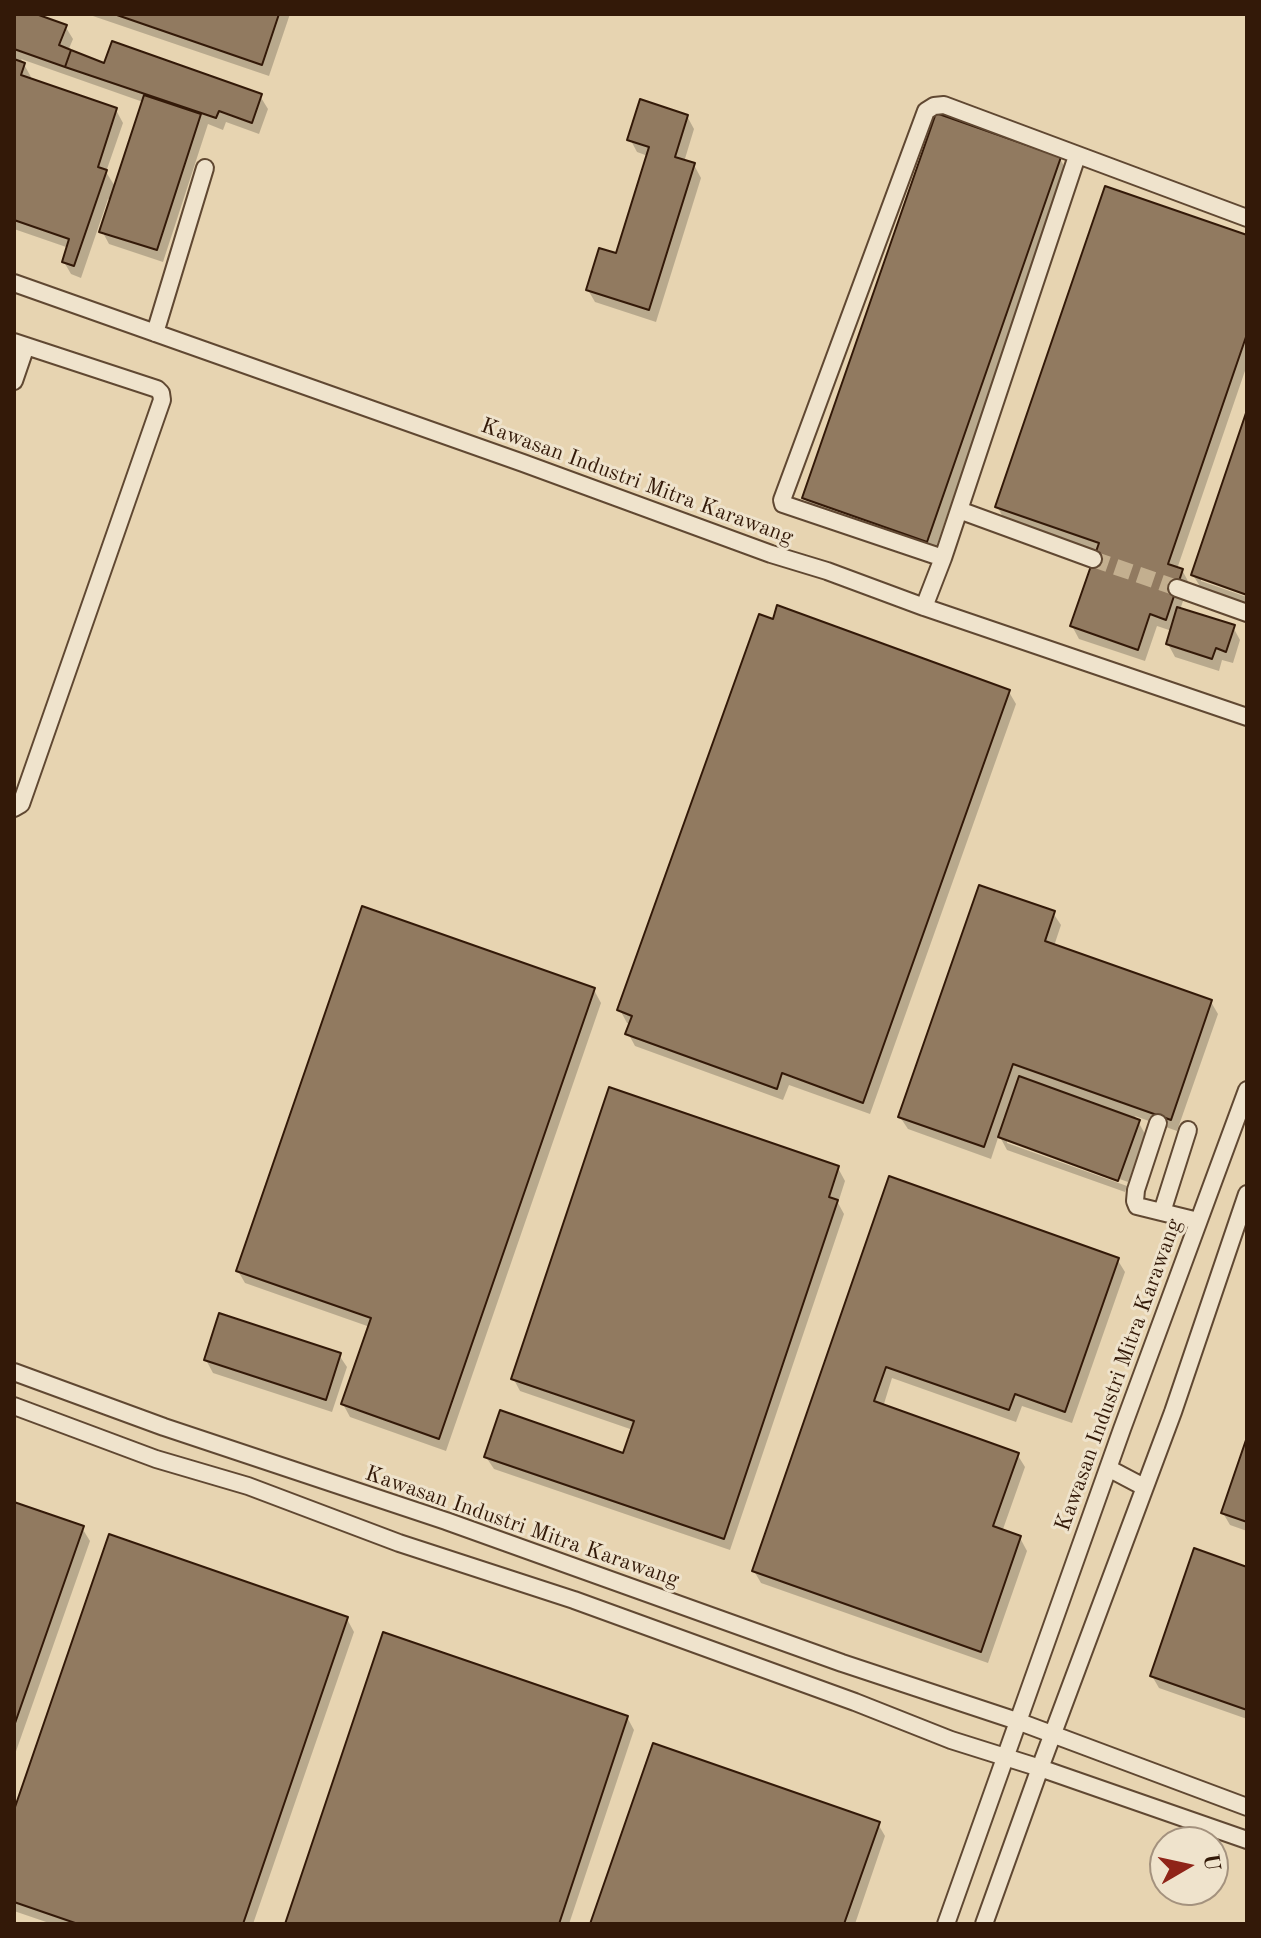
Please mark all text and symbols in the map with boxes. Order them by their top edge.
street label: Kawasan Industri Mitra Karawang [477,413,797,551]
street label: Kawasan Industri Mitra Karawang [1050,1215,1188,1535]
street label: Kawasan Industri Mitra Karawang [361,1461,683,1593]
north arrow [1149,1826,1229,1906]
text: U [1198,1852,1223,1873]

